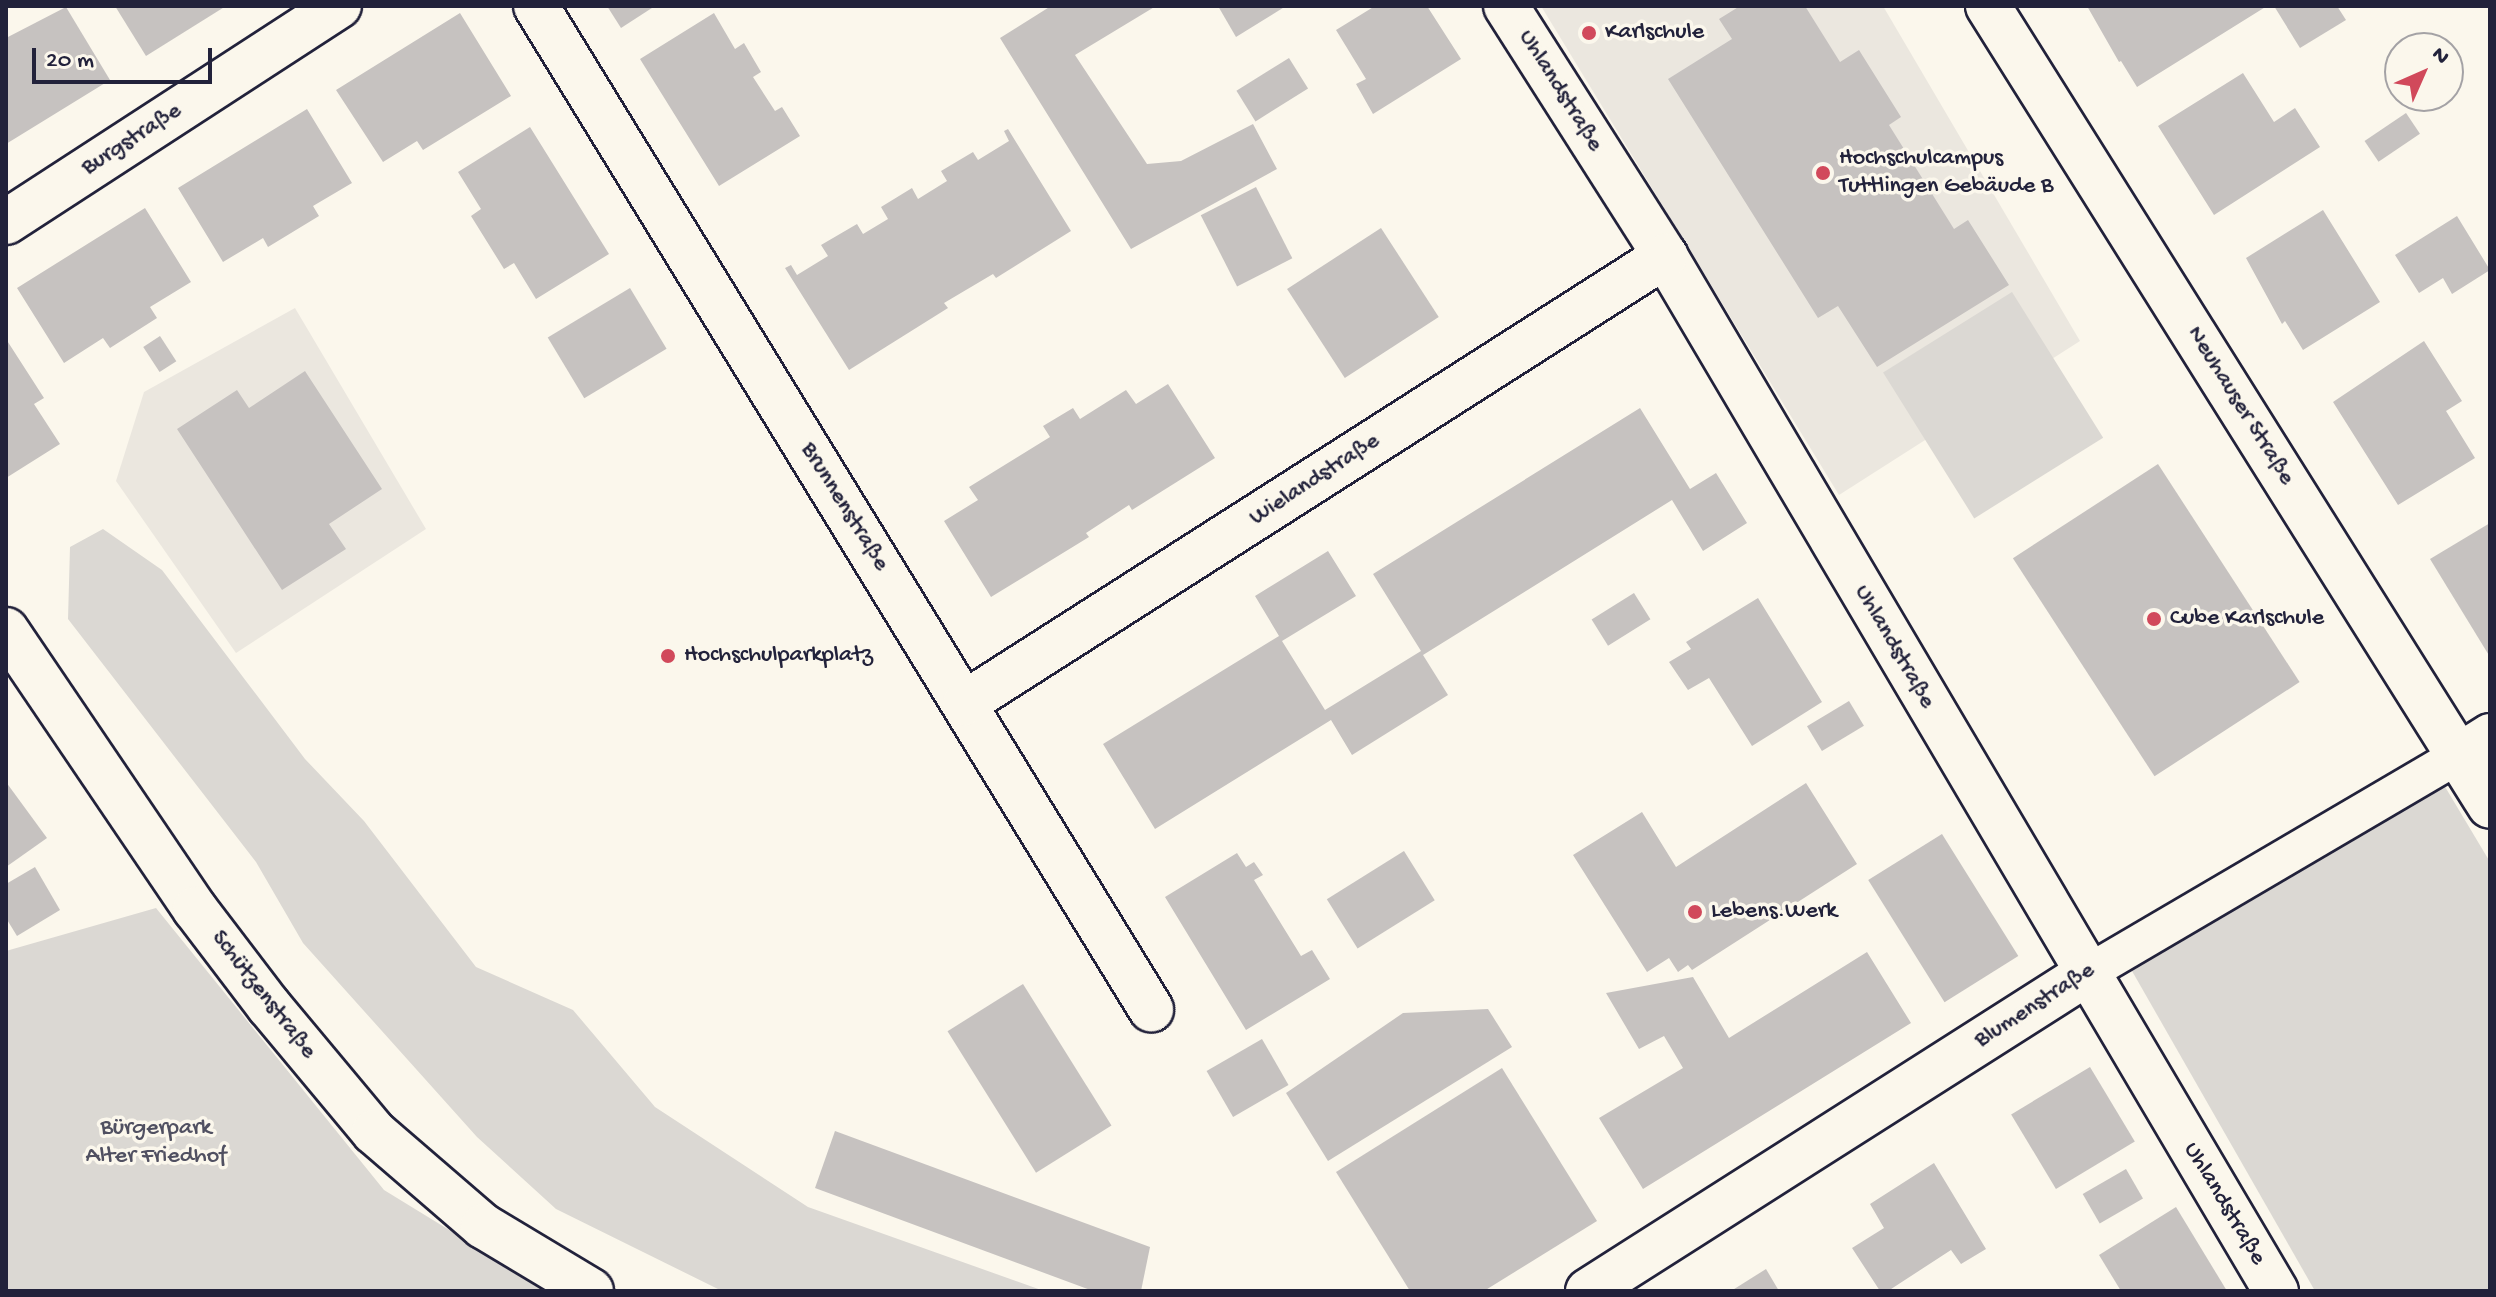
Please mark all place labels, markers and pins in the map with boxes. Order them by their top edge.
place label: Karlschule [1605,19,1704,47]
marker: Karlschule [1580,24,1598,42]
place label: Hochschulcampus Tuttlingen Gebäude B [1839,145,2053,201]
marker: Hochschulcampus Tuttlingen Gebäude B [1814,164,1832,182]
place label: Cube Karlschule [2170,605,2324,633]
marker: Cube Karlschule [2145,610,2163,628]
place label: Hochschulparkplatz [684,642,873,670]
marker: Hochschulparkplatz [659,647,677,665]
place label: Lebens.Werk [1711,898,1837,926]
marker: Lebens.Werk [1686,903,1704,921]

